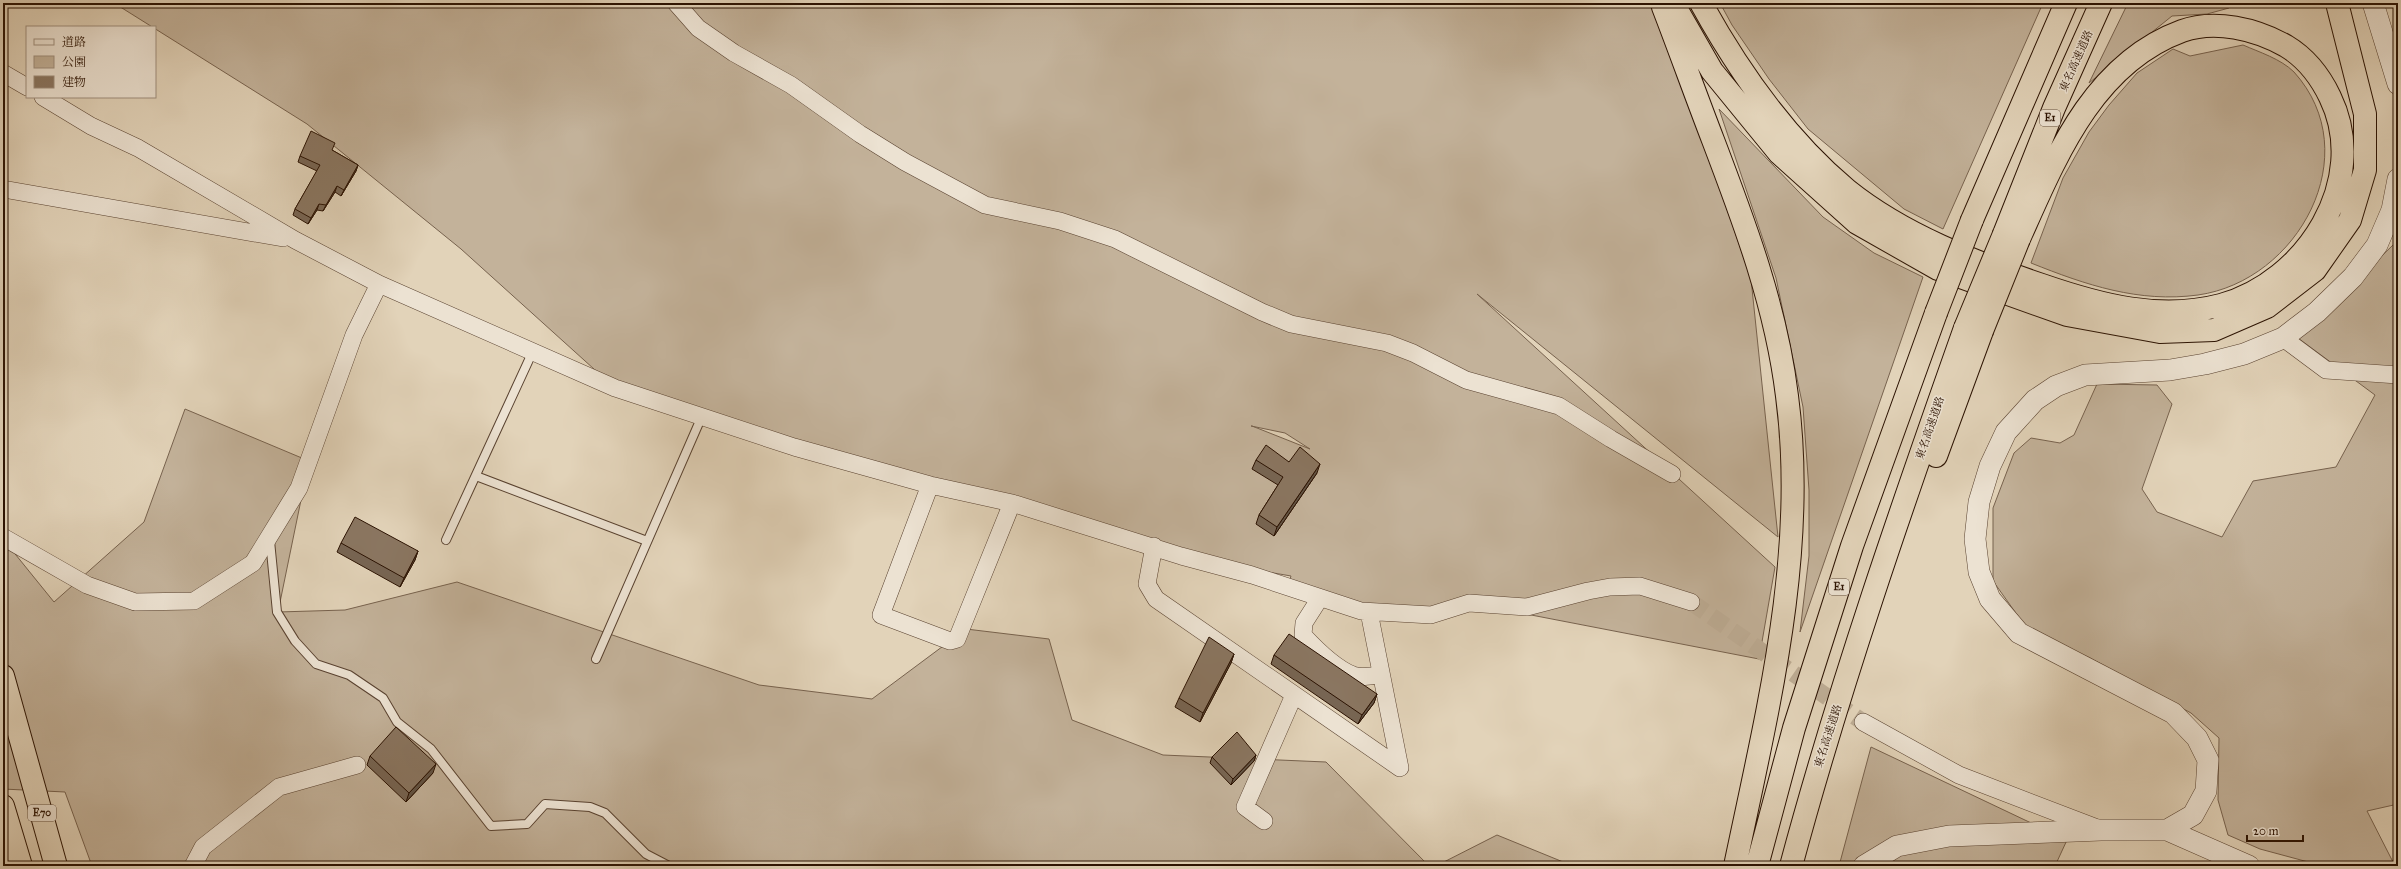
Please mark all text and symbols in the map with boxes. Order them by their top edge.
legend [26,26,156,98]
street label: 東名高速道路 [2057,28,2095,94]
text: 道路 [62,35,86,49]
text: 公園 [62,55,86,69]
text: 建物 [62,75,86,89]
road number: E1 [2040,110,2060,126]
street label: 東名高速道路 [1913,395,1947,461]
road number: E1 [1829,579,1849,595]
street label: 東名高速道路 [1812,703,1844,769]
road number: E70 [28,805,56,821]
scale bar [2247,817,2303,843]
text: 20 m [2253,824,2279,838]

